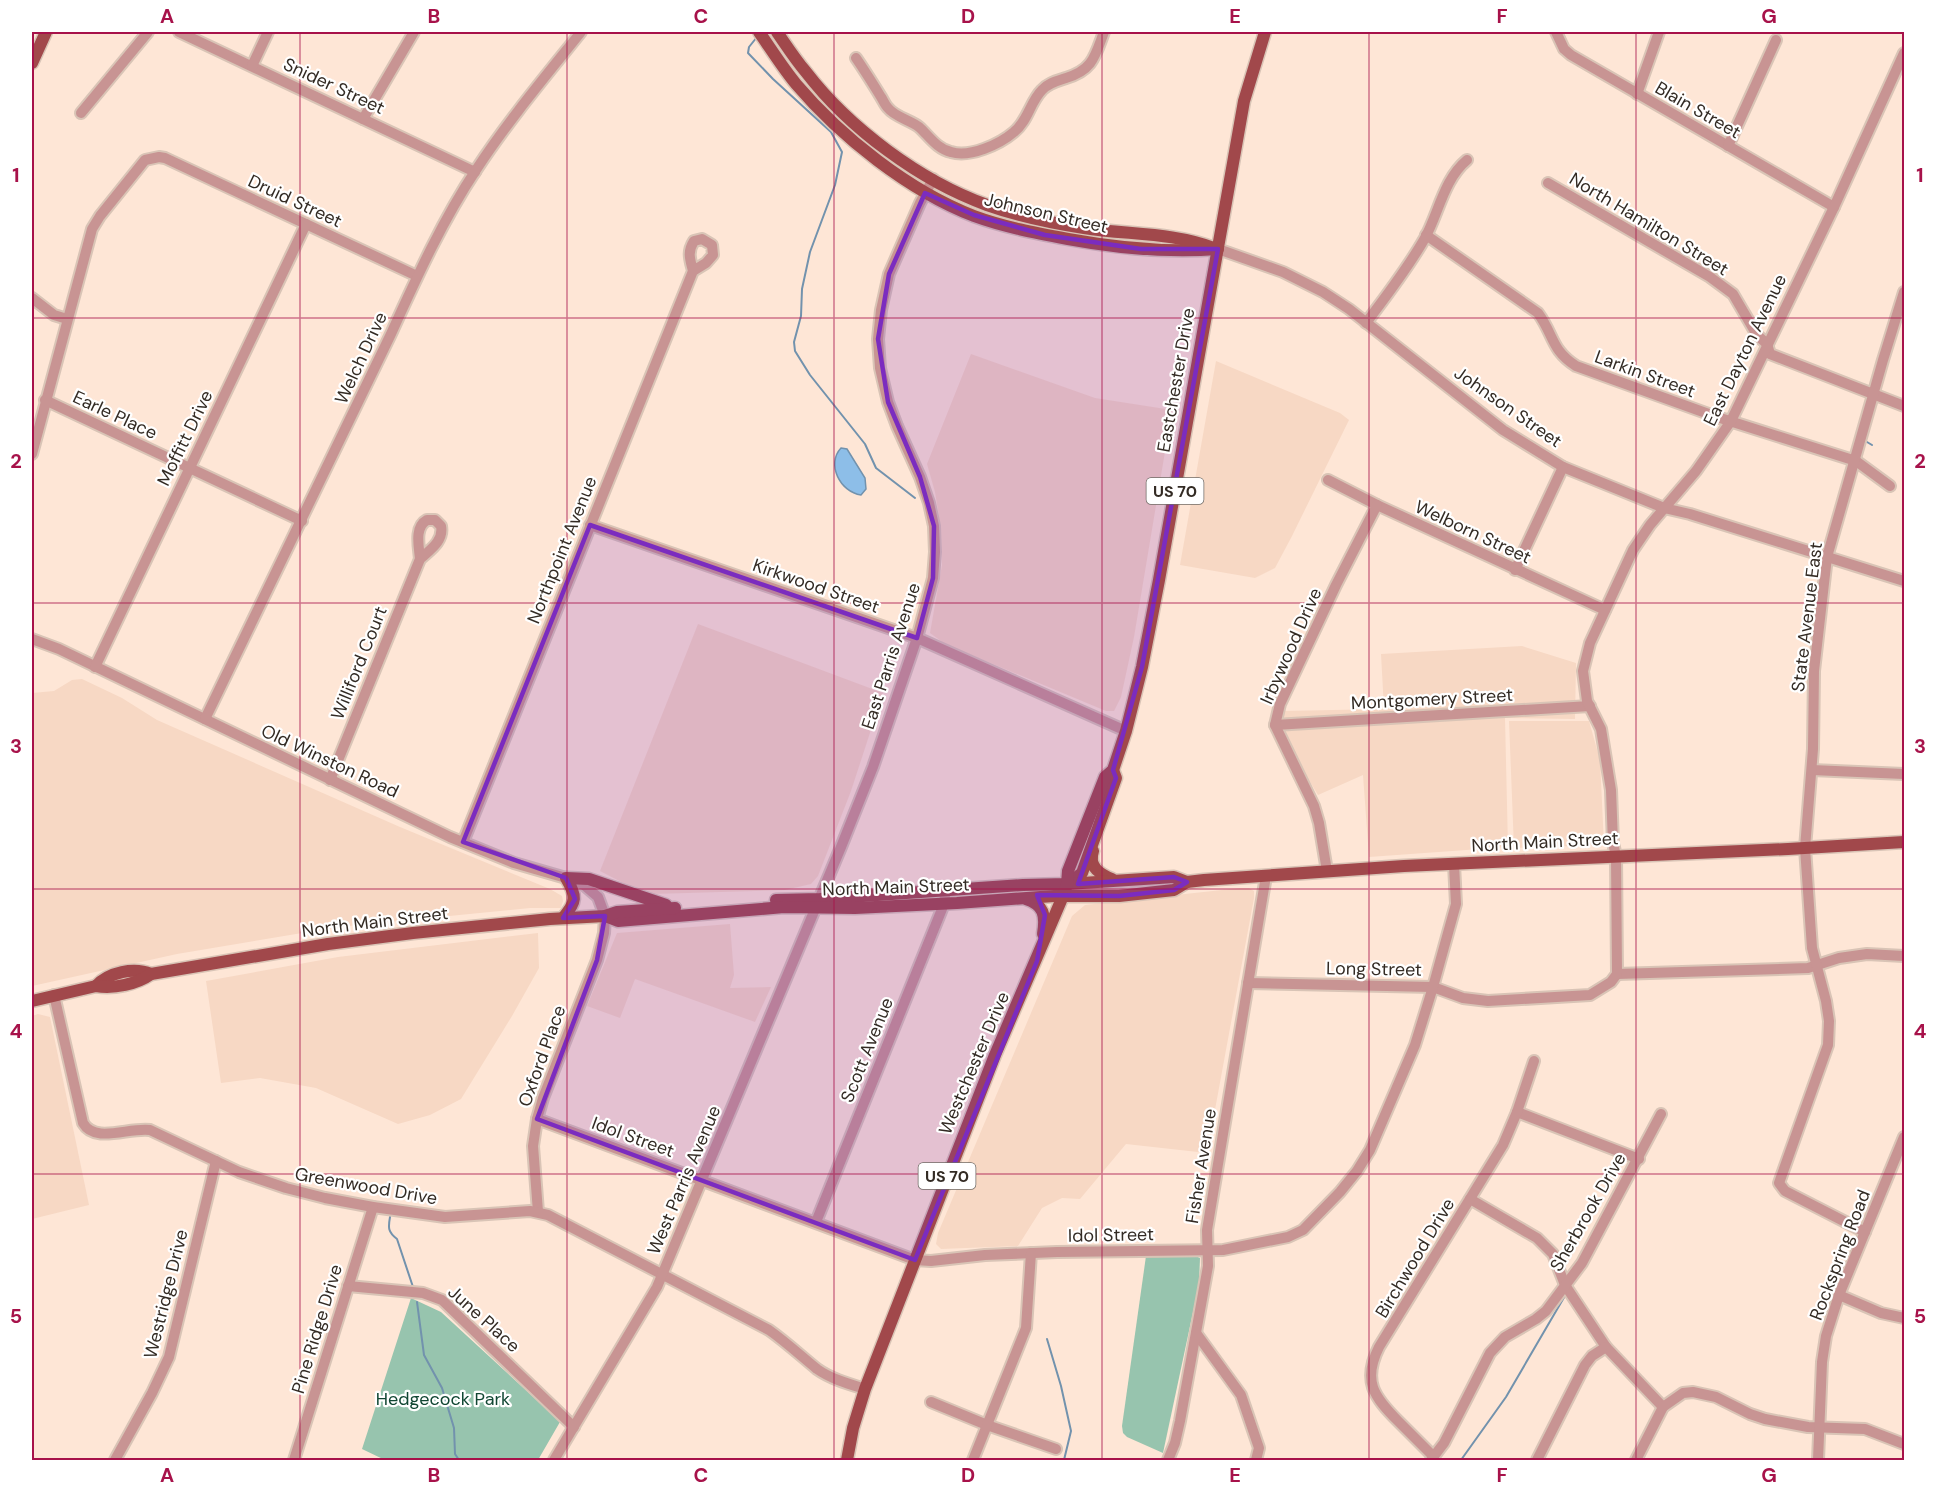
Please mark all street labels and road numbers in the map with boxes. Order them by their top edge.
street label: Snider Street [280,52,388,120]
street label: Blain Street [1651,76,1745,144]
street label: North Hamilton Street [1565,167,1733,281]
street label: Druid Street [244,169,346,233]
street label: Johnson Street [982,187,1110,239]
street label: East Dayton Avenue [1698,270,1792,430]
street label: Eastchester Drive [1152,306,1200,454]
street label: Welch Drive [329,308,393,408]
street label: Larkin Street [1591,345,1699,403]
street label: Johnson Street [1449,361,1567,453]
street label: Earle Place [69,385,161,445]
street label: Moffitt Drive [152,386,218,490]
street label: Northpoint Avenue [522,473,602,627]
road number: US 70 [1146,478,1204,504]
street label: Welborn Street [1411,495,1535,569]
street label: State Avenue East [1786,541,1828,693]
street label: Kirkwood Street [750,553,882,619]
street label: East Parris Avenue [856,580,926,732]
street label: Irbywood Drive [1255,584,1327,708]
street label: Williford Court [325,603,393,723]
street label: Montgomery Street [1350,683,1514,715]
street label: Old Winston Road [257,719,403,803]
street label: North Main Street [1471,826,1619,858]
street label: North Main Street [822,872,970,902]
street label: North Main Street [300,901,450,943]
street label: Long Street [1326,956,1422,982]
street label: Westchester Drive [933,988,1015,1138]
street label: Scott Avenue [835,994,899,1106]
street label: Oxford Place [513,1002,571,1110]
street label: West Parris Avenue [642,1102,726,1258]
street label: Fisher Avenue [1180,1107,1222,1225]
street label: Idol Street [588,1111,678,1163]
street label: Sherbrook Drive [1544,1148,1632,1276]
street label: Greenwood Drive [293,1162,439,1210]
road number: US 70 [918,1163,976,1189]
street label: Rockspring Road [1804,1186,1876,1324]
street label: Birchwood Drive [1370,1194,1460,1322]
street label: Idol Street [1068,1222,1154,1248]
street label: Westridge Drive [138,1227,194,1361]
street label: Pine Ridge Drive [286,1262,348,1396]
street label: June Place [443,1280,525,1358]

